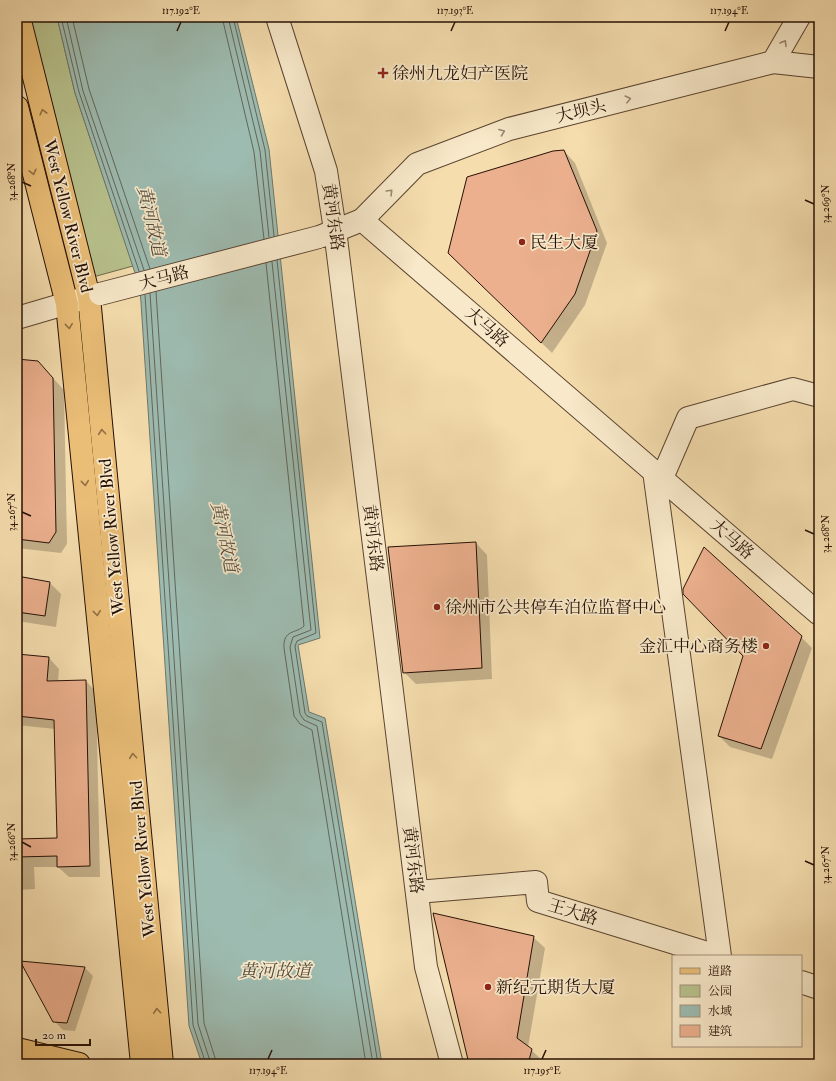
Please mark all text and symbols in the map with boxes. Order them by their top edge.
text: 117.192°E [162,5,200,17]
text: 117.193°E [437,5,473,17]
text: 117.194°E [710,5,748,17]
one-way arrow [779,40,787,47]
place label: 徐州九龙妇产医院 [392,63,528,84]
marker: 徐州九龙妇产医院 [377,67,389,79]
street label: 大坝头 [554,95,608,127]
one-way arrow [624,95,631,104]
one-way arrow [39,109,47,115]
one-way arrow [499,128,506,136]
street label: West Yellow River Blvd [39,136,97,296]
text: 34.268°N [6,163,18,201]
one-way arrow [29,169,37,176]
street label: 黄河东路 [318,182,348,252]
water label: 黄河故道 [132,183,171,262]
text: 34.269°N [820,184,832,224]
one-way arrow [385,189,393,197]
place label: 民生大厦 [530,232,598,253]
marker: 民生大厦 [517,237,527,247]
street label: 大马路 [137,261,191,295]
street label: 大马路 [461,302,513,352]
one-way arrow [64,323,73,329]
one-way arrow [98,429,107,435]
street label: West Yellow River Blvd [95,457,129,617]
one-way arrow [80,480,89,486]
text: 34.267°N [6,493,18,531]
water label: 黄河故道 [205,499,243,578]
street label: 黄河东路 [358,503,388,573]
street label: 大马路 [706,514,758,564]
text: 34.268°N [820,515,832,553]
place label: 徐州市公共停车泊位监督中心 [445,597,666,618]
marker: 徐州市公共停车泊位监督中心 [432,602,442,612]
one-way arrow [93,610,102,616]
place label: 金汇中心商务楼 [639,636,758,657]
marker: 金汇中心商务楼 [761,641,771,651]
one-way arrow [128,753,137,759]
street label: West Yellow River Blvd [126,779,160,939]
text: 34.266°N [6,822,18,861]
street label: 黄河东路 [398,825,428,895]
text: 34.267°N [820,846,832,884]
street label: 王大路 [546,895,600,929]
legend [672,955,802,1047]
water label: 黄河故道 [239,960,314,983]
text: 道路 [708,964,732,979]
place label: 新纪元期货大厦 [496,977,615,998]
marker: 新纪元期货大厦 [483,982,493,992]
text: 公园 [708,984,732,999]
text: 水域 [708,1004,732,1019]
one-way arrow [153,1008,162,1014]
scale bar [36,1021,90,1047]
text: 建筑 [708,1024,732,1039]
text: 20 m [42,1028,67,1043]
text: 117.194°E [249,1065,287,1077]
text: 117.195°E [523,1065,561,1077]

